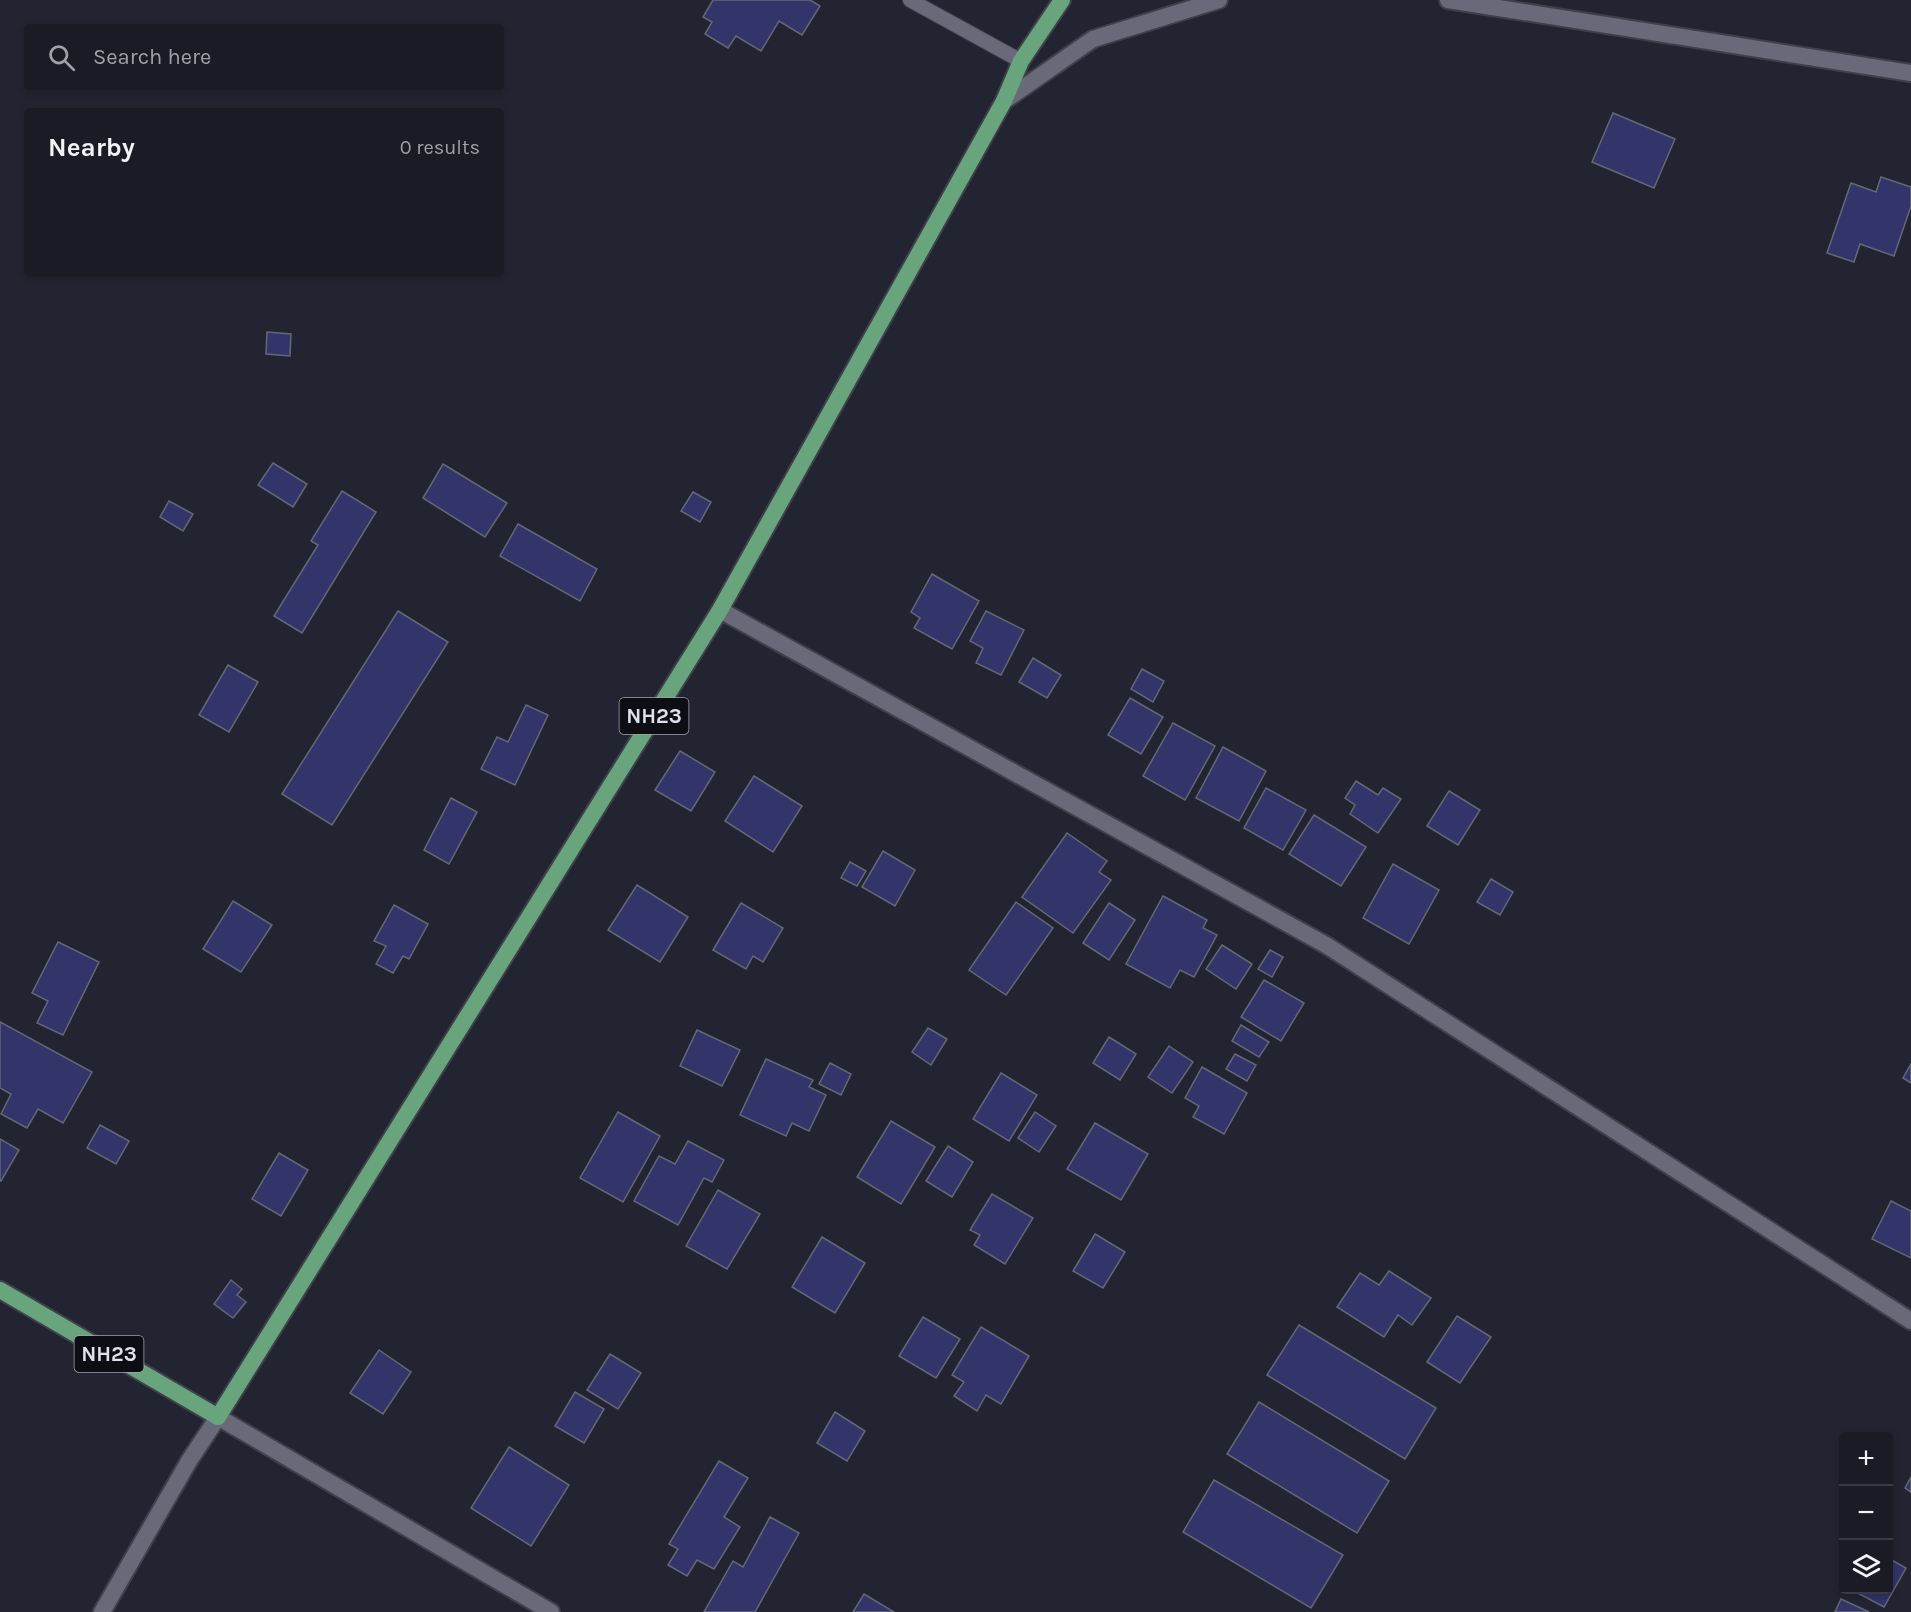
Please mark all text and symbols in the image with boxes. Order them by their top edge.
search box [24,24,504,90]
icon: search [45,41,78,74]
text: Search here [93,44,211,70]
text: Nearby [48,132,135,163]
text: 0 results [400,136,480,159]
road number: NH23 [620,698,688,734]
road number: NH23 [74,1336,144,1372]
map controls [1839,1432,1893,1594]
button: + [1839,1432,1893,1486]
button: − [1839,1486,1893,1540]
button: layers [1839,1540,1893,1594]

